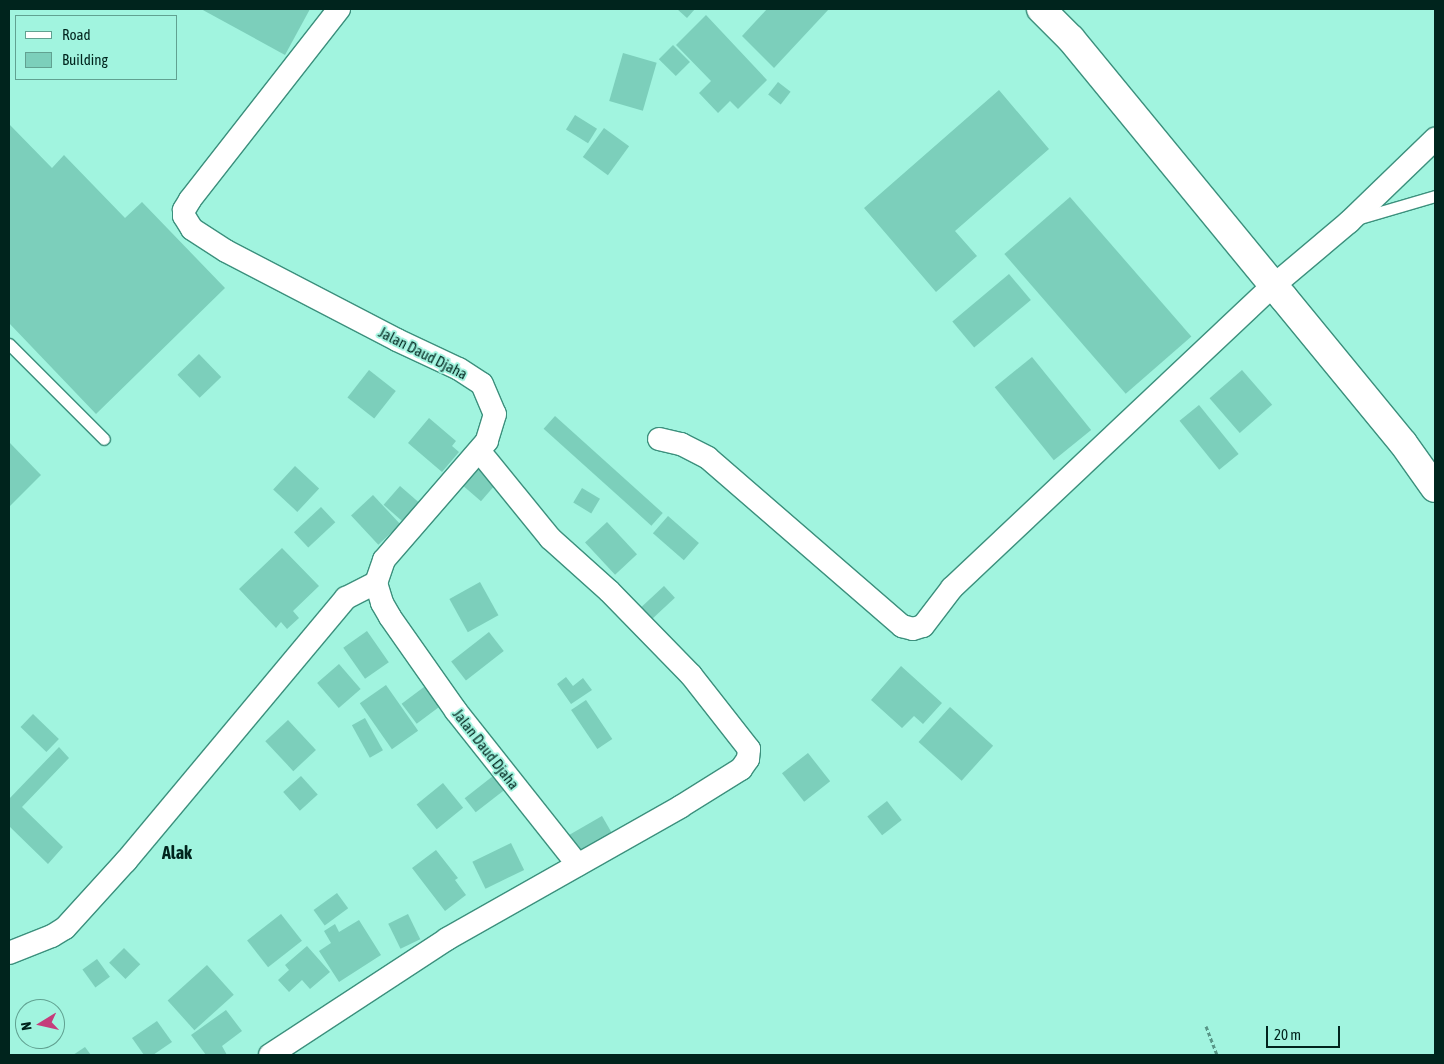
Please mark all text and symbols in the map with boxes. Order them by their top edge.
legend [15,15,178,80]
text: Road [62,26,91,43]
text: Building [62,51,108,68]
street label: Jalan Daud Djaha [376,323,470,383]
street label: Jalan Daud Djaha [449,705,523,793]
district label: Alak [162,842,192,864]
north arrow [15,999,65,1049]
scale bar [1269,1016,1343,1048]
text: N [18,1021,35,1032]
text: 20 m [1274,1026,1301,1043]

